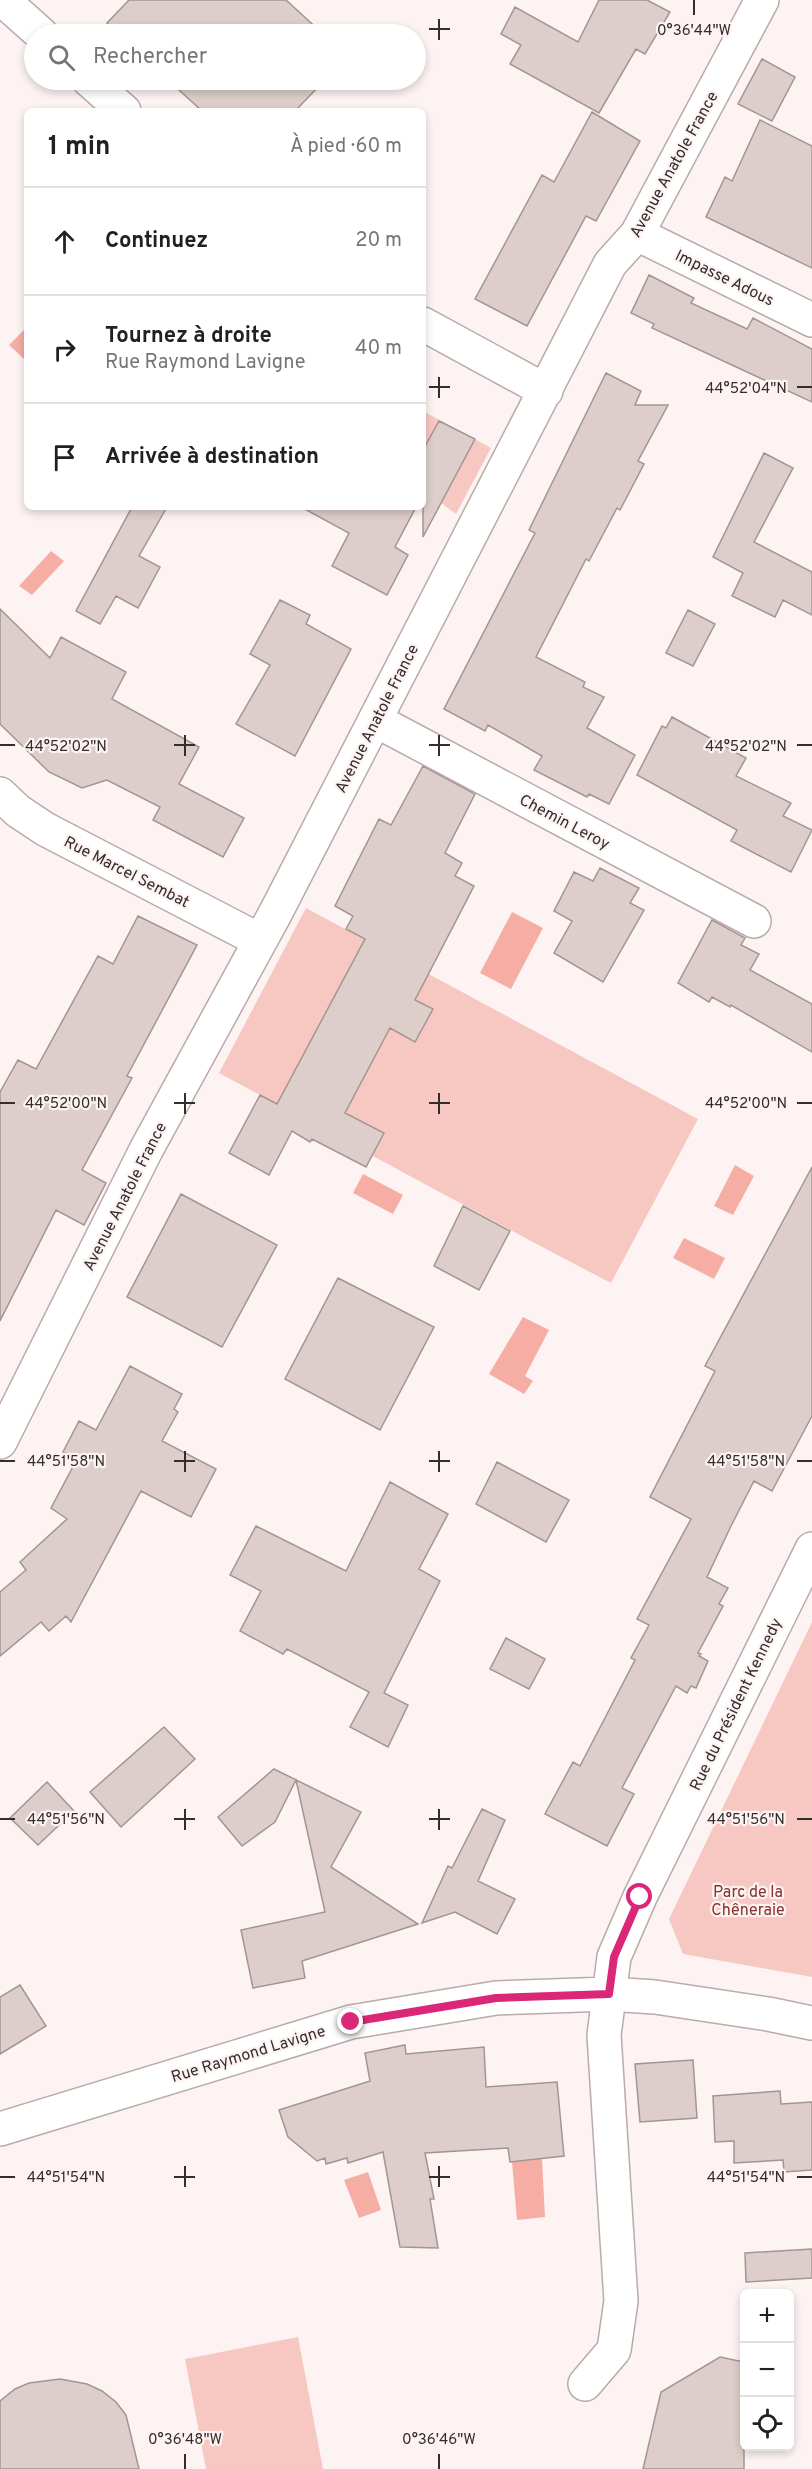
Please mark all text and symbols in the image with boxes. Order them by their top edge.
text: 0°36'44"W [657,22,731,41]
search box [24,24,426,90]
icon: search [45,41,78,74]
text: Rechercher [93,44,207,71]
street label: Avenue Anatole France [626,88,723,242]
text: 1 min [48,131,110,164]
text: À pied · 60 m [290,134,402,160]
icon: ahead [48,225,81,258]
text: Continuez [105,228,208,255]
text: 20 m [355,228,402,254]
street label: Impasse Adous [671,246,777,311]
text: Tournez à droite [105,323,272,350]
icon: right [48,333,81,366]
text: 40 m [355,336,402,362]
text: Rue Raymond Lavigne [105,350,305,376]
text: 44°52'04"N [705,380,787,399]
icon: arrive [48,441,81,474]
text: Arrivée à destination [105,444,319,471]
street label: Avenue Anatole France [332,641,424,797]
text: 44°52'02"N [25,738,107,757]
text: 44°52'02"N [705,738,787,757]
street label: Chemin Leroy [515,791,613,855]
street label: Rue Marcel Sembat [60,832,192,913]
text: 44°52'00"N [25,1095,107,1114]
text: 44°52'00"N [705,1095,787,1114]
street label: Avenue Anatole France [80,1119,172,1275]
text: 44°51'58"N [27,1453,105,1472]
text: 44°51'58"N [707,1453,785,1472]
street label: Rue du Président Kennedy [686,1615,787,1794]
text: 44°51'56"N [27,1811,105,1830]
text: 44°51'56"N [707,1811,785,1830]
route start [626,1883,652,1909]
park label: Parc de la Chêneraie [711,1883,785,1921]
route end [337,2008,363,2034]
street label: Rue Raymond Lavigne [169,2022,328,2088]
text: 44°51'54"N [27,2169,105,2188]
text: 44°51'54"N [707,2169,785,2188]
map controls [740,2289,794,2451]
button: + [740,2289,794,2343]
button: − [740,2343,794,2397]
button: locate [740,2397,794,2451]
text: 0°36'48"W [148,2431,222,2450]
text: 0°36'46"W [402,2431,476,2450]

